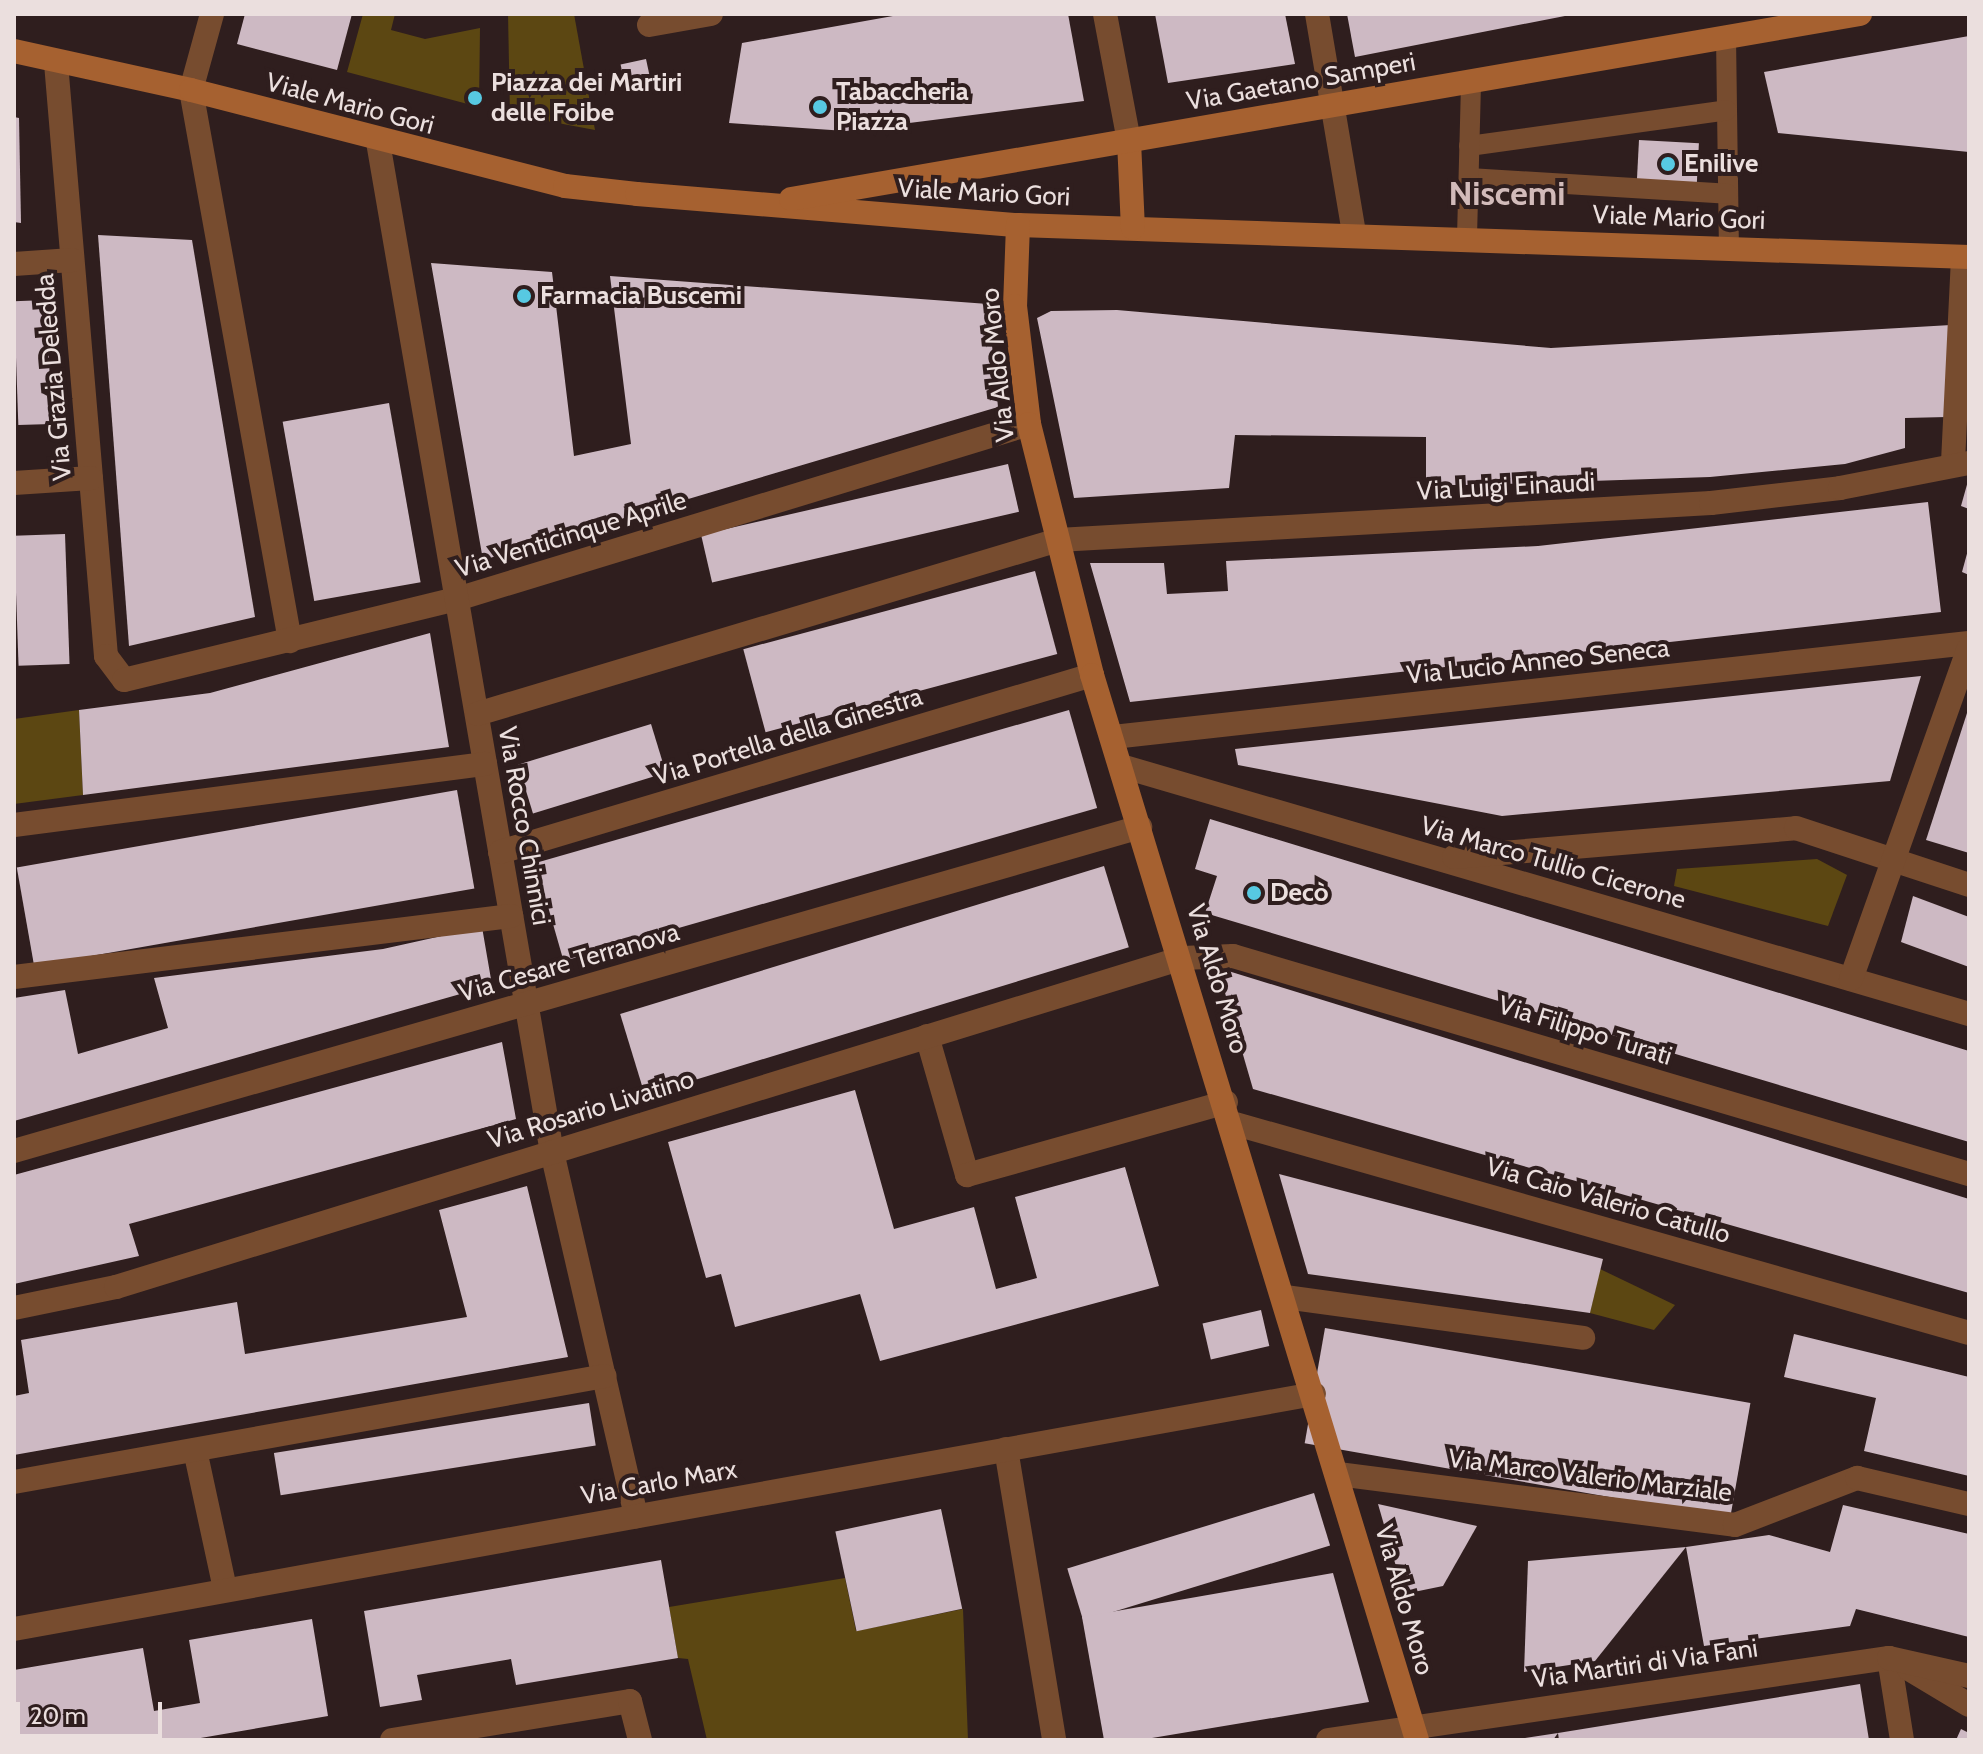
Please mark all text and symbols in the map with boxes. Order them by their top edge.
street label: Via Gaetano Samperi [1184,46,1418,118]
street label: Viale Mario Gori [262,67,438,141]
place label: Piazza dei Martiri delle Foibe [491,67,682,128]
place label: Tabaccheria Piazza [836,76,969,138]
marker: Piazza dei Martiri delle Foibe [466,89,484,107]
marker: Tabaccheria Piazza [811,98,829,116]
place label: Enilive [1684,148,1758,180]
marker: Enilive [1659,155,1677,173]
street label: Viale Mario Gori [897,173,1071,213]
district label: Niscemi [1449,174,1565,214]
street label: Viale Mario Gori [1592,199,1766,237]
street label: Via Grazia Deledda [29,272,79,482]
place label: Farmacia Buscemi [540,280,742,312]
marker: Farmacia Buscemi [515,287,533,305]
street label: Via Aldo Moro [974,287,1022,443]
street label: Via Luigi Einaudi [1416,467,1596,507]
street label: Via Venticinque Aprile [452,485,690,585]
street label: Via Lucio Anneo Seneca [1405,633,1671,691]
street label: Via Portella della Ginestra [650,681,926,793]
street label: Via Rocco Chinnici [491,724,557,928]
street label: Via Marco Tullio Cicerone [1417,810,1689,916]
place label: Decò [1270,877,1328,909]
marker: Decò [1245,884,1263,902]
street label: Via Aldo Moro [1179,901,1255,1057]
street label: Via Cesare Terranova [455,917,683,1009]
street label: Via Filippo Turati [1494,990,1676,1072]
street label: Via Rosario Livatino [484,1064,698,1156]
street label: Via Caio Valerio Catullo [1482,1151,1734,1251]
street label: Via Marco Valerio Marziale [1446,1443,1734,1509]
street label: Via Carlo Marx [579,1454,739,1512]
street label: Via Aldo Moro [1368,1521,1440,1679]
street label: Via Martiri di Via Fani [1530,1633,1760,1695]
scale bar [20,1686,166,1736]
text: 20 m [30,1701,86,1730]

